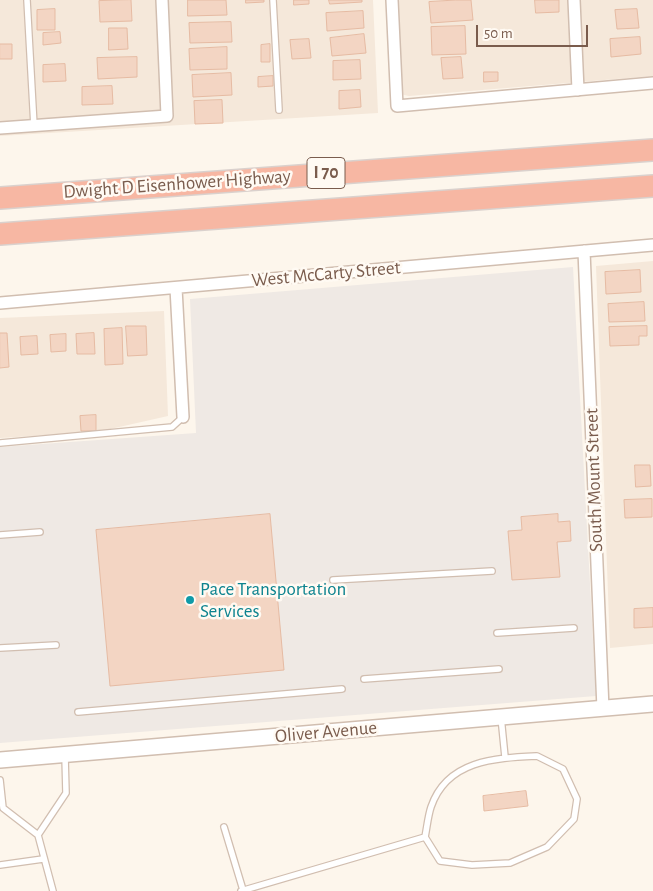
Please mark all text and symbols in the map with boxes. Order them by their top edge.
scale bar [478,15,590,47]
text: 50 m [484,26,513,41]
road number: I 70 [307,158,345,188]
street label: Dwight D Eisenhower Highway [63,165,291,203]
street label: West McCarty Street [250,256,402,292]
street label: South Mount Street [580,408,608,552]
place label: Pace Transportation Services [200,578,346,622]
marker: Pace Transportation Services [184,594,196,606]
street label: Oliver Avenue [274,716,378,748]

